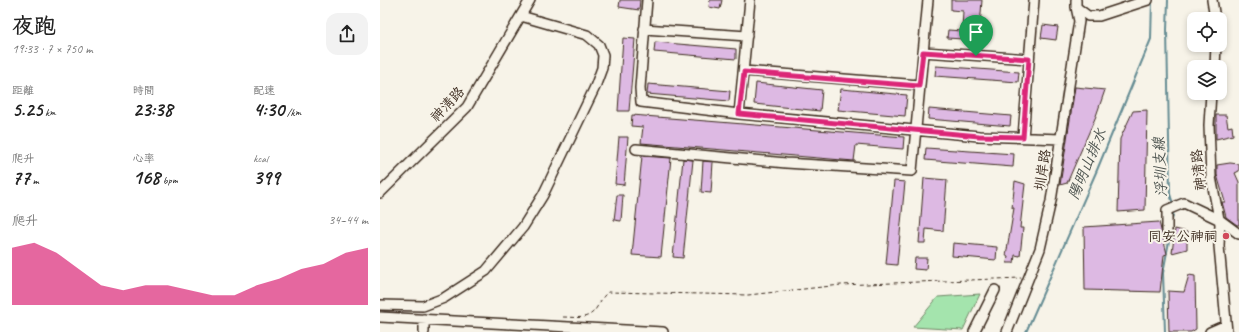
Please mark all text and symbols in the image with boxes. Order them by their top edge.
text: 夜跑 [12,12,56,40]
map controls [1187,12,1227,100]
button: locate [1187,12,1227,52]
button: share [326,13,368,55]
pin [959,15,993,56]
icon: arrive [965,21,987,43]
text: 19:33 · 7 × 750 m [12,41,93,57]
button: layers [1187,60,1227,100]
text: 距離 [12,83,34,97]
text: 時間 [133,83,155,97]
text: 配速 [253,83,275,97]
street label: 神清路 [427,83,468,125]
text: 5.25 [12,97,42,122]
text: 23:38 [133,97,173,122]
text: 4:30 [253,97,284,122]
text: km [42,105,56,119]
text: /km [284,105,301,119]
water label: 陽明山排水 [1064,125,1111,202]
water label: 浮圳支線 [1149,136,1172,197]
street label: 圳岸路 [1031,148,1054,192]
street label: 神清路 [1188,148,1209,192]
text: 爬升 [12,151,34,165]
text: 心率 [133,151,155,165]
text: kcal [253,151,268,165]
text: 77 [12,165,30,190]
text: 168 [133,165,160,190]
text: 399 [253,165,280,190]
text: m [30,173,39,187]
text: bpm [160,173,178,187]
text: 34–44 m [328,212,368,228]
text: 爬升 [12,213,38,229]
place label: 同安公神祠 [1148,228,1218,245]
marker: 同安公神祠 [1221,231,1231,241]

